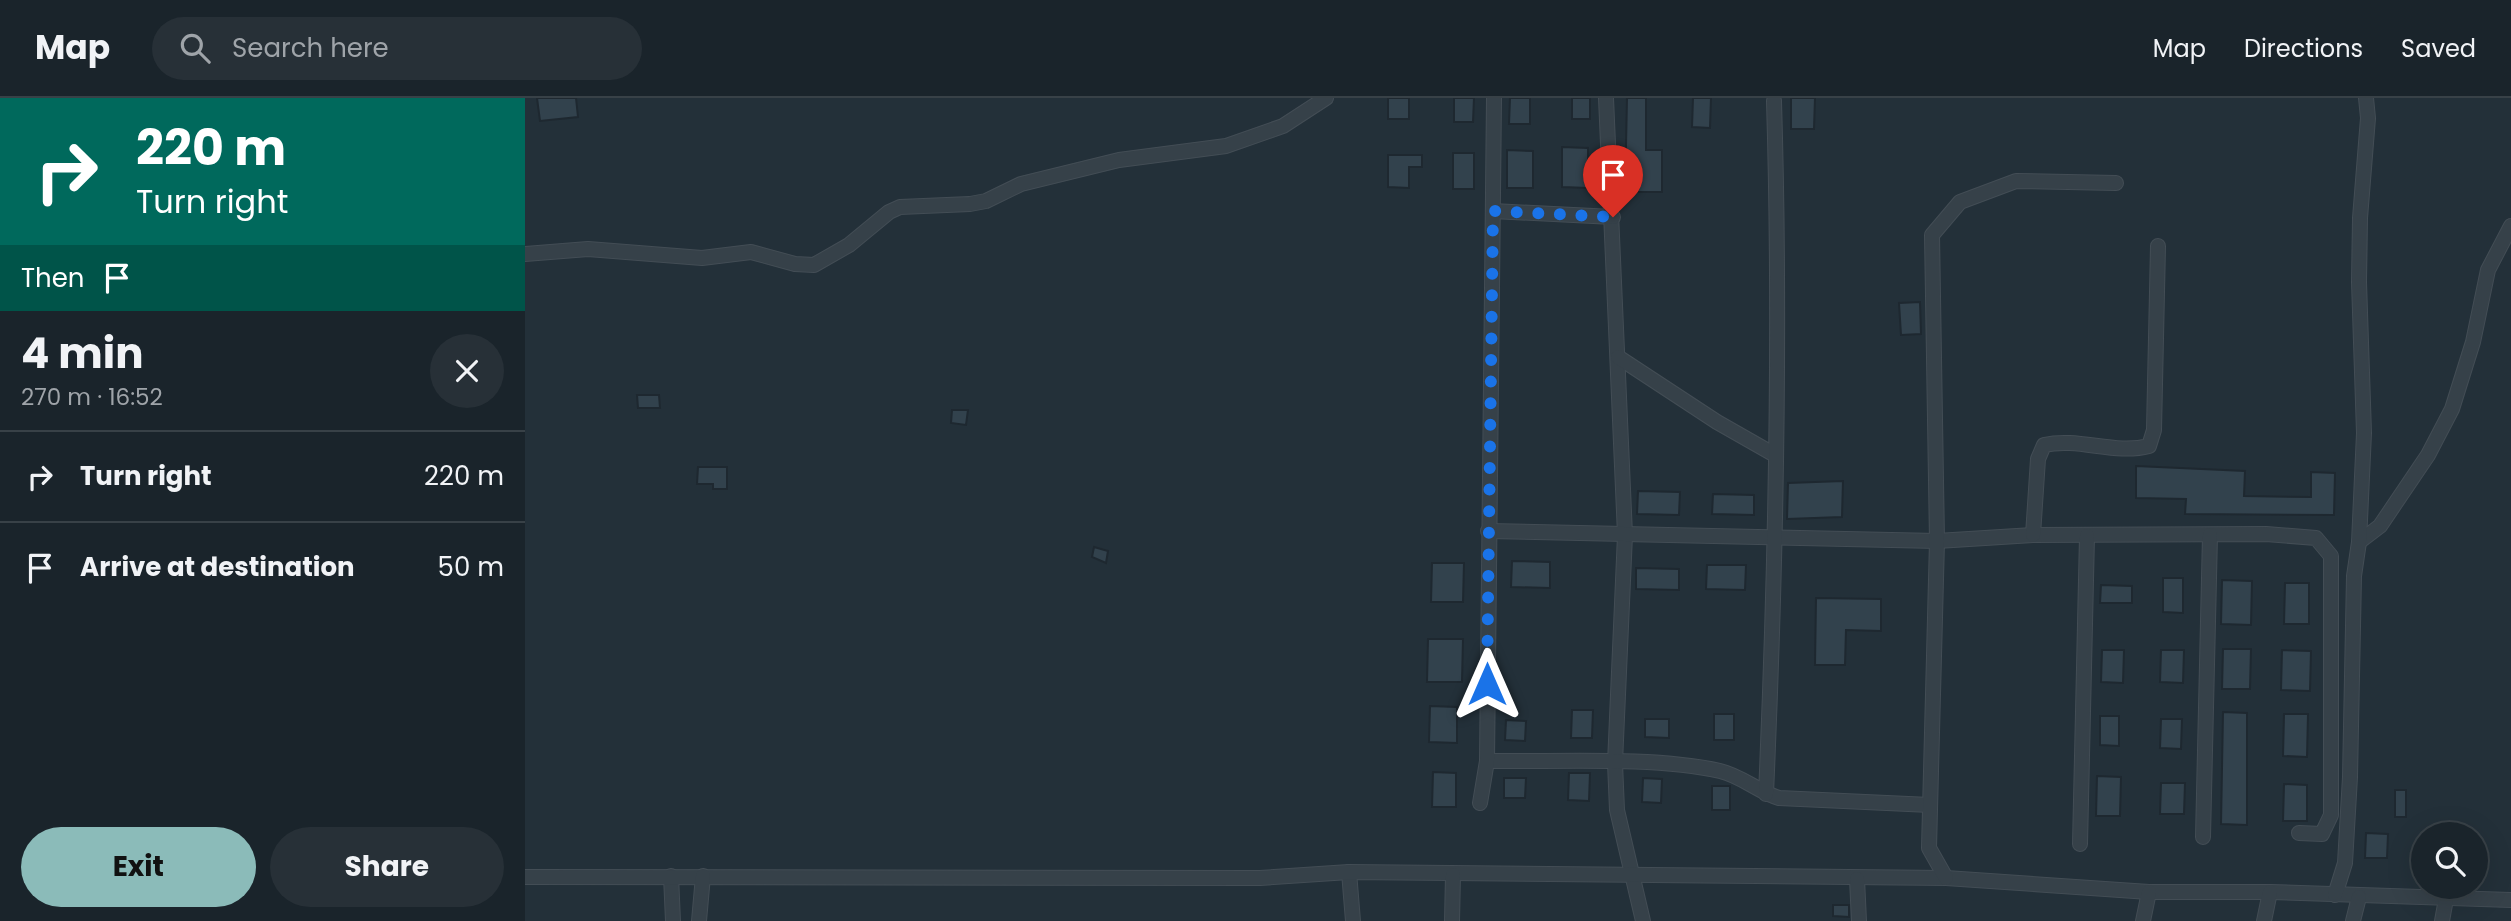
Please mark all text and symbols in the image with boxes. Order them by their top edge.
search box [152,17,642,80]
text: Map [35,24,110,71]
icon: search [176,29,214,67]
text: Search here [232,30,389,66]
text: Map [2153,32,2206,65]
text: Directions [2244,32,2363,65]
text: Saved [2401,32,2476,65]
text: 220 m [136,114,286,182]
icon: right [21,126,112,217]
pin [1583,145,1643,217]
icon: arrive [1594,156,1632,194]
text: Turn right [136,179,288,224]
icon: arrive [98,259,136,297]
text: Then [21,260,84,296]
text: 4 min [21,324,144,383]
button: close [430,334,504,408]
text: 270 m · 16:52 [21,381,163,413]
icon: right [21,458,59,496]
text: Turn right [80,458,212,494]
text: 220 m [424,458,504,494]
icon: arrive [21,549,59,587]
text: Arrive at destination [80,549,355,585]
text: 50 m [438,549,504,585]
position arrow [1450,647,1524,721]
map controls [2411,822,2488,899]
button: search [2411,822,2488,899]
button: Exit [21,827,256,907]
button: Share [270,827,504,907]

